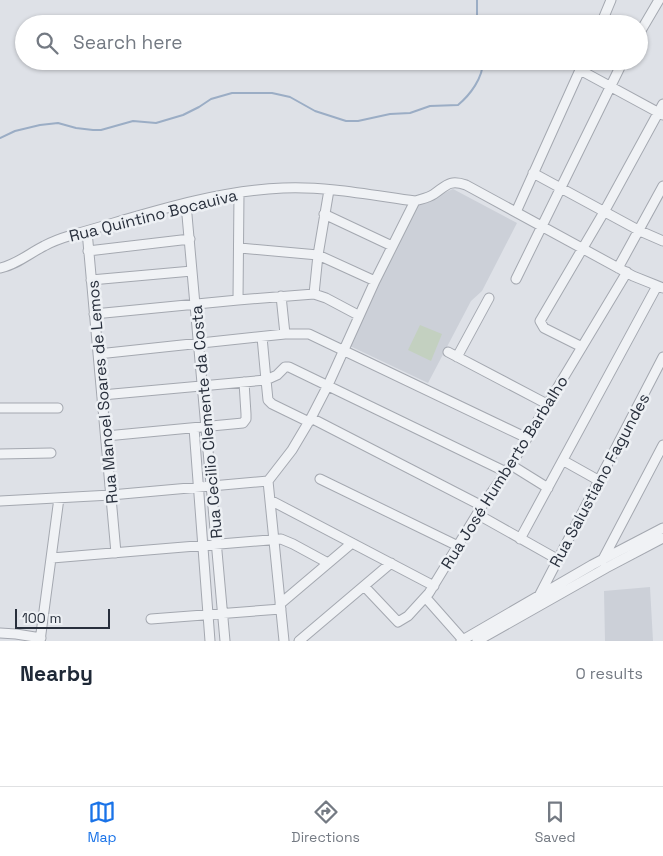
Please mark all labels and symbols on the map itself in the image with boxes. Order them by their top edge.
street label: Rua Quintino Bocauiva [67,184,239,247]
street label: Rua Manoel Soares de Lemos [82,279,123,505]
street label: Rua Cecilio Clemente da Costa [186,305,227,539]
street label: Rua José Humberto Barbalho [436,372,573,573]
street label: Rua Salustiano Fagundes [545,390,654,571]
scale bar [15,606,110,629]

